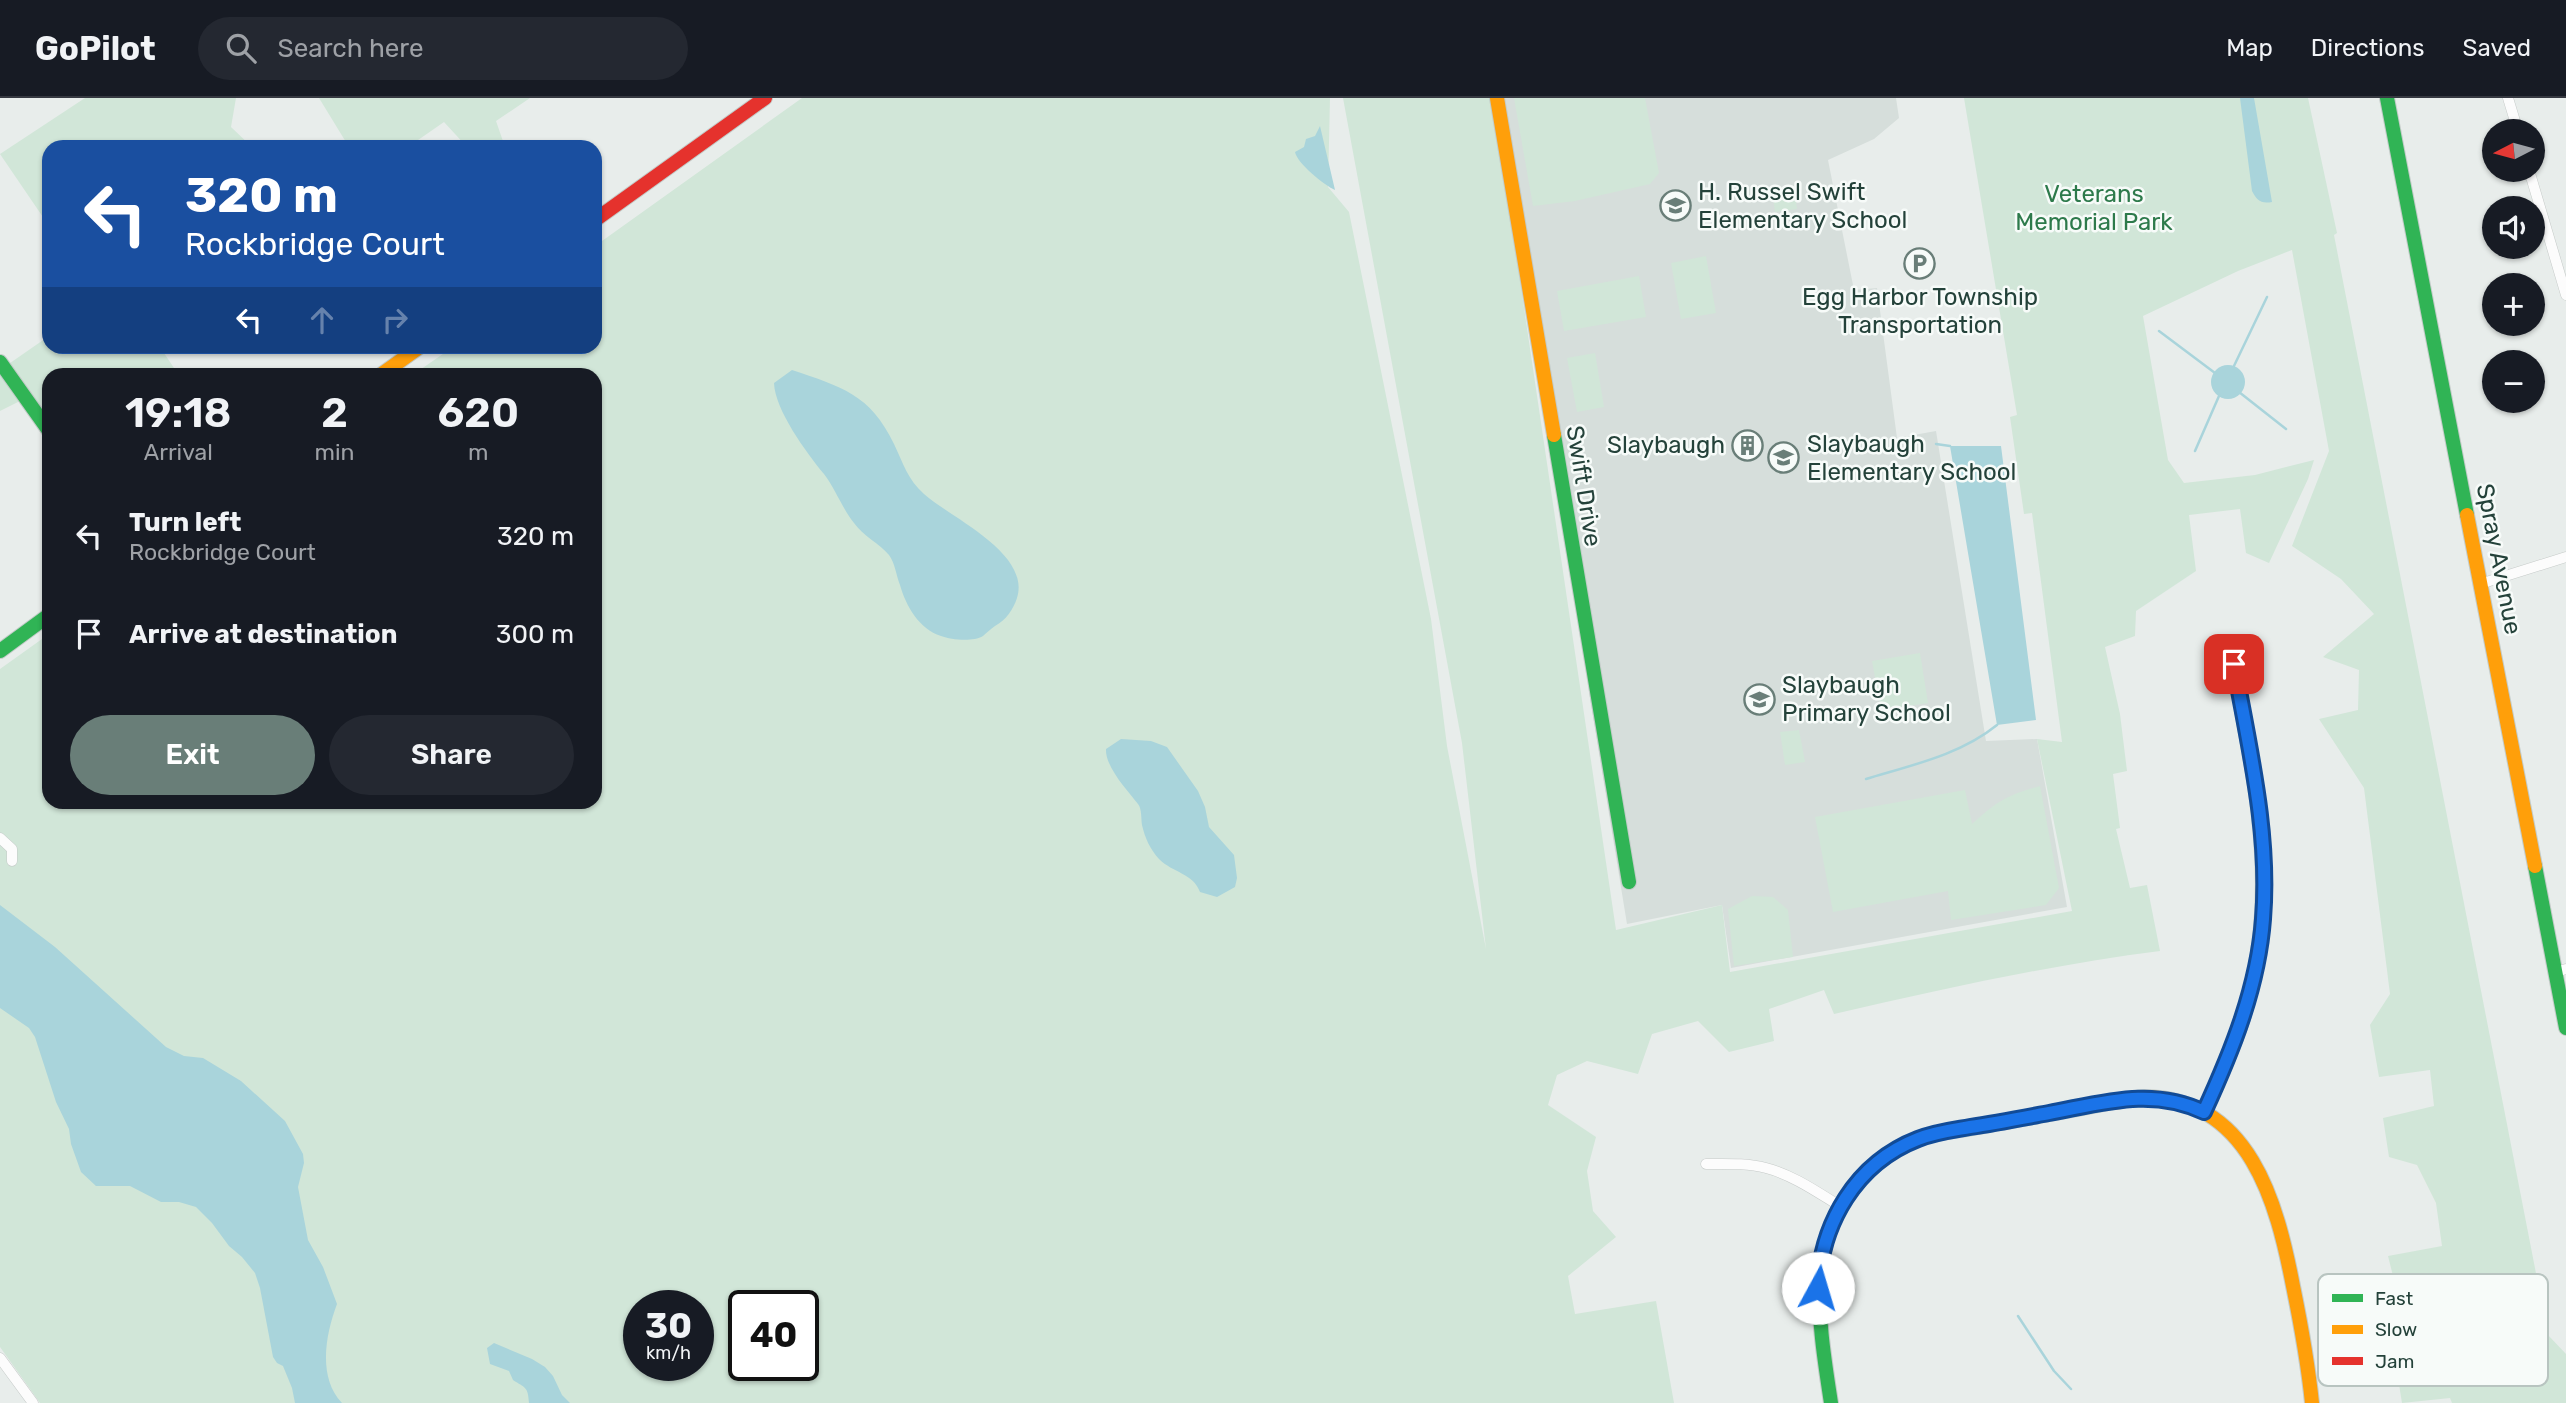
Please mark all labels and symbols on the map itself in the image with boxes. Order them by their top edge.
north arrow [2482,119,2544,182]
place label: H. Russel Swift Elementary School [1698,178,1907,234]
park label: Veterans Memorial Park [2015,180,2173,236]
school or university icon: H. Russel Swift Elementary School [1658,189,1692,223]
parking icon: Egg Harbor Township Transportation [1903,246,1937,280]
place label: Egg Harbor Township Transportation [1802,283,2038,339]
street label: Swift Drive [1561,423,1607,549]
building icon: Slaybaugh [1731,428,1765,462]
place label: Slaybaugh Elementary School [1807,430,2016,486]
place label: Slaybaugh [1607,431,1725,459]
school or university icon: Slaybaugh Elementary School [1767,441,1801,475]
street label: Spray Avenue [2471,481,2527,637]
pin [2204,634,2264,694]
place label: Slaybaugh Primary School [1782,671,1951,727]
school or university icon: Slaybaugh Primary School [1742,682,1776,716]
position arrow [1781,1251,1855,1325]
legend [2318,1274,2548,1386]
text: Fast [2375,1287,2414,1310]
speed limit sign: 40 [728,1290,819,1381]
text: Slow [2375,1318,2417,1341]
text: Jam [2375,1350,2414,1373]

